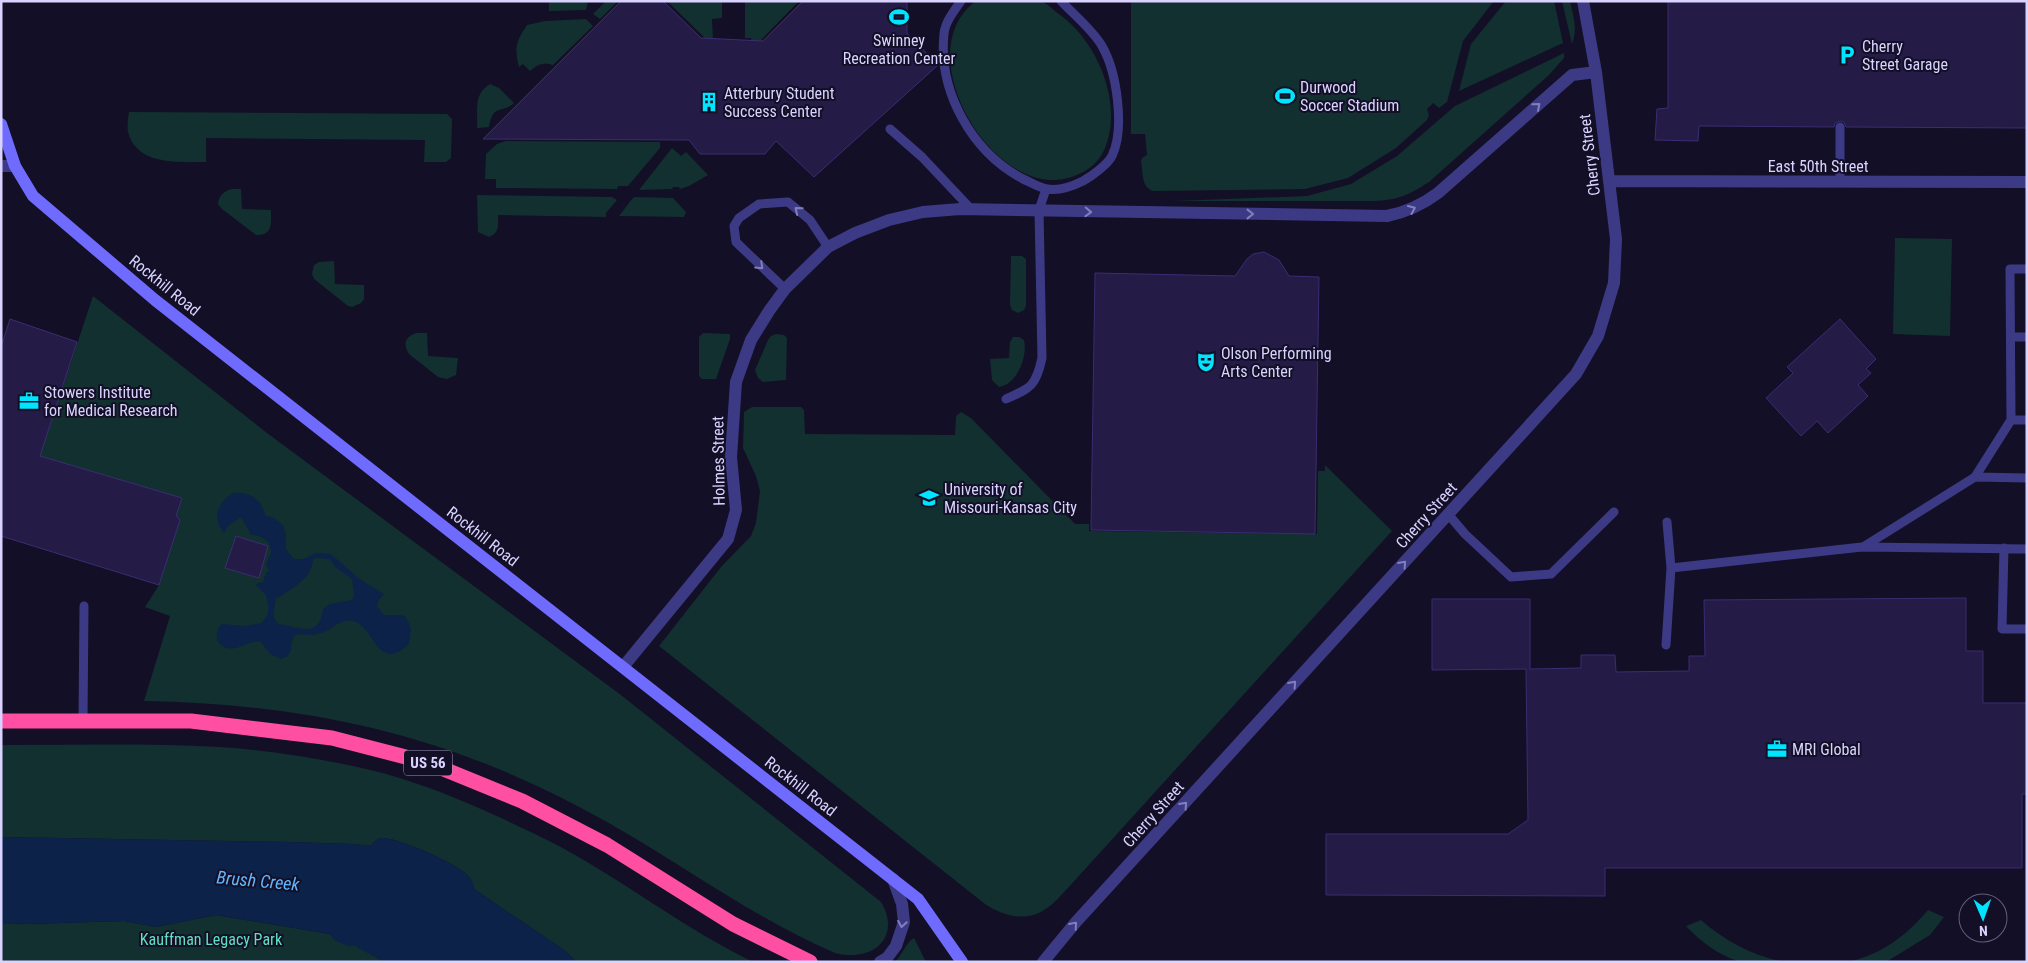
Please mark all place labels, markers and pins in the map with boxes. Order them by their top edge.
sports icon: Swinney Recreation Center [888,6,910,28]
place label: Swinney Recreation Center [843,31,955,68]
place label: Cherry Street Garage [1862,37,1948,74]
parking icon: Cherry Street Garage [1836,44,1858,66]
place label: Durwood Soccer Stadium [1300,78,1399,115]
place label: Atterbury Student Success Center [724,84,835,121]
sports icon: Durwood Soccer Stadium [1274,85,1296,107]
building icon: Atterbury Student Success Center [698,91,720,113]
place label: Olson Performing Arts Center [1221,344,1332,381]
theatre icon: Olson Performing Arts Center [1195,351,1217,373]
place label: Stowers Institute for Medical Research [44,383,178,420]
office icon: Stowers Institute for Medical Research [18,390,40,412]
place label: University of Missouri-Kansas City [944,480,1077,517]
school or university icon: University of Missouri-Kansas City [918,487,940,509]
office icon: MRI Global [1766,738,1788,760]
place label: MRI Global [1792,740,1861,759]

